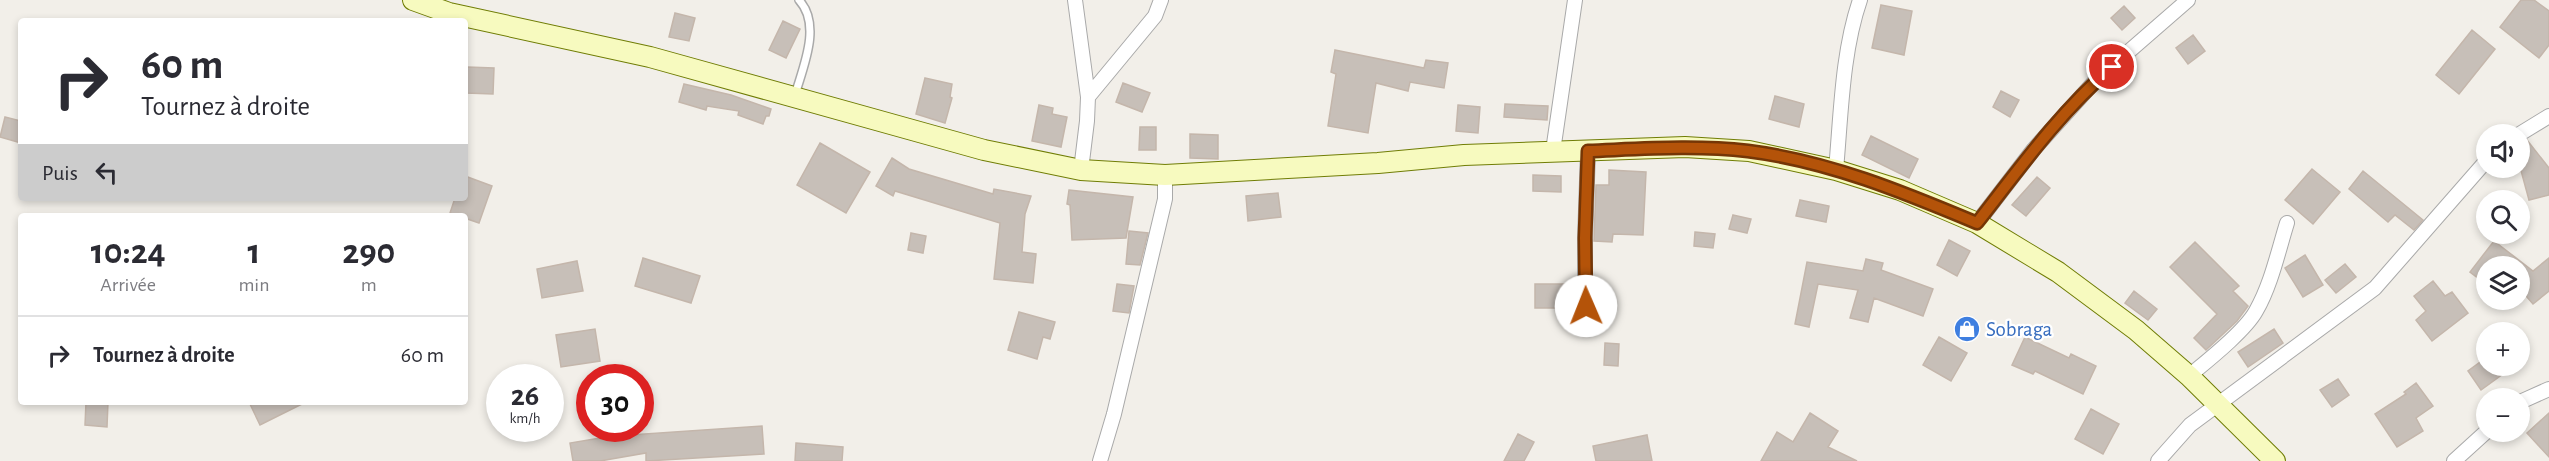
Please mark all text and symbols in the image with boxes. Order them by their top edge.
pin [2086,41,2137,92]
icon: right [42,42,120,120]
text: 60 m [141,44,223,86]
icon: arrive [2095,50,2128,83]
text: Tournez à droite [141,93,310,120]
map controls [2476,124,2530,442]
button: sound [2476,124,2530,178]
icon: left [90,156,123,189]
text: Puis [42,162,78,184]
button: search [2476,190,2530,244]
text: 10:24 [91,234,166,270]
text: 1 [247,234,260,270]
text: 290 [342,234,395,270]
button: layers [2476,256,2530,310]
position arrow [1554,274,1618,338]
text: Arrivée [100,275,156,295]
text: min [238,275,270,295]
text: m [361,275,377,295]
shop icon: Sobraga [1952,314,1982,344]
place label: Sobraga [1986,319,2053,340]
button: + [2476,322,2530,376]
icon: right [42,339,75,372]
text: Tournez à droite [93,344,235,366]
text: 60 m [401,344,444,366]
speed limit sign: 30 [576,364,654,442]
text: 26 [511,381,539,411]
button: − [2476,388,2530,442]
text: km/h [510,411,540,426]

